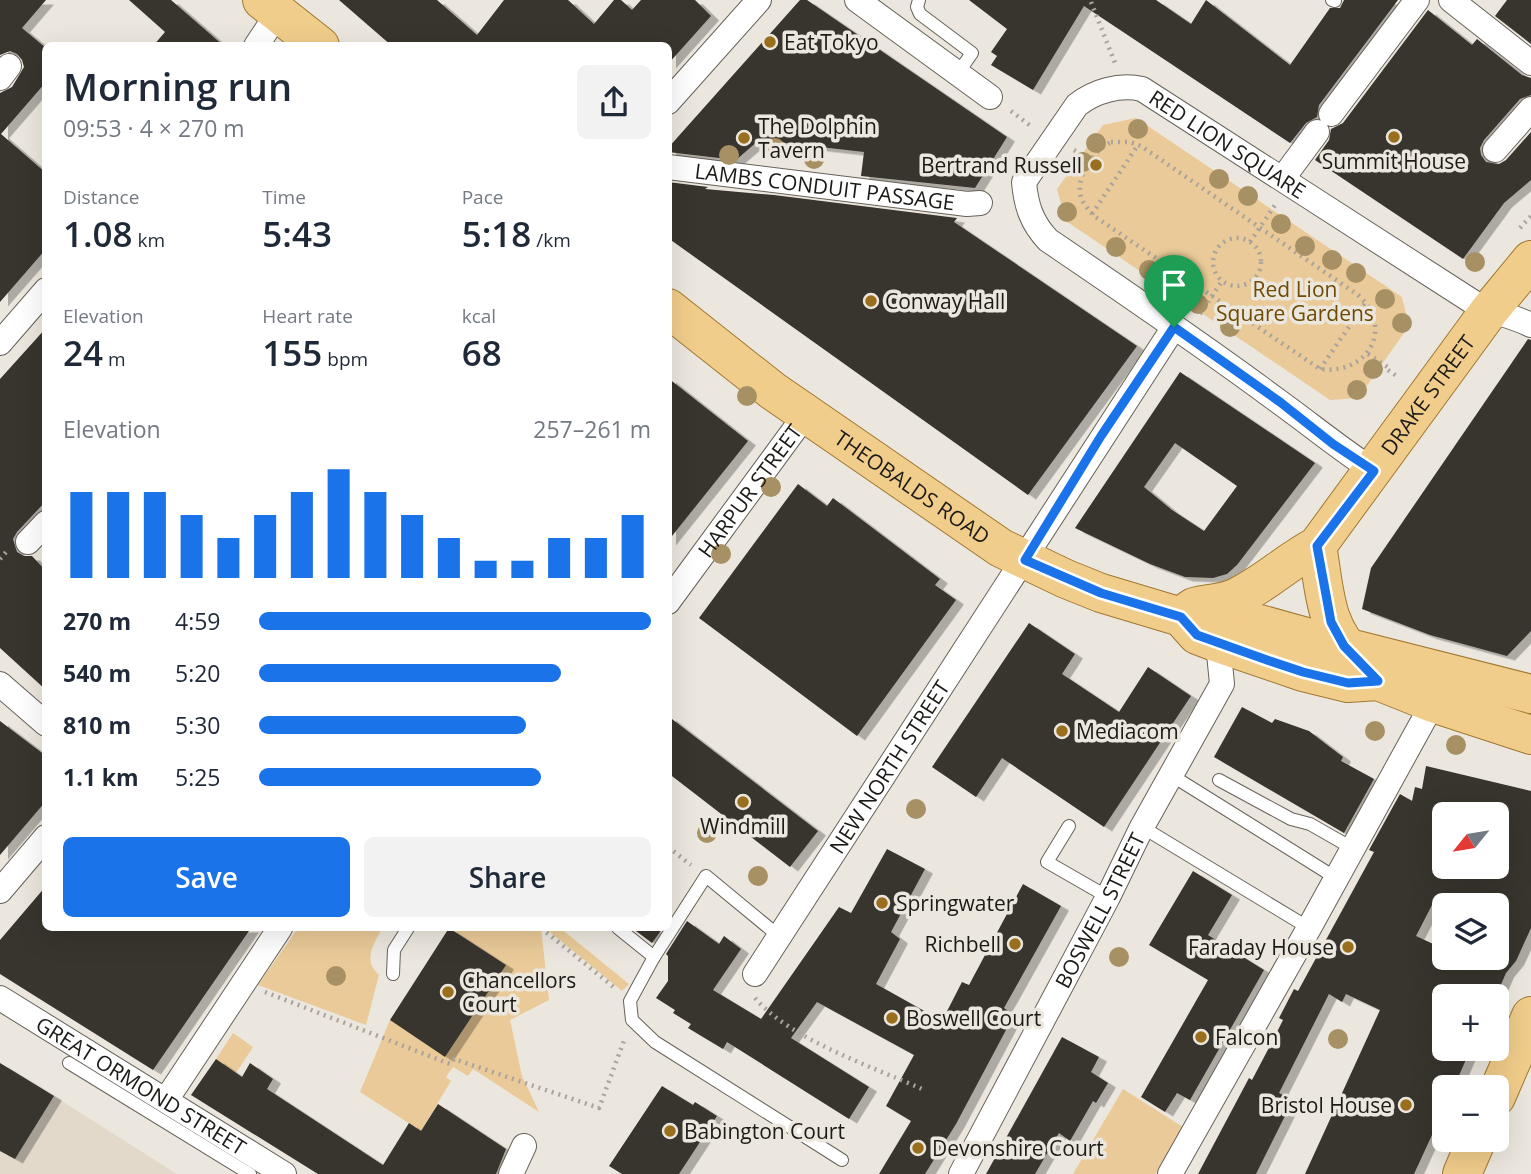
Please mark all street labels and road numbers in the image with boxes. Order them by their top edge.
street label: RED LION SQUARE [1144,83,1311,205]
street label: LAMBS CONDUIT PASSAGE [693,156,956,216]
street label: DRAKE STREET [1374,329,1481,461]
street label: HARPUR STREET [691,418,808,563]
street label: THEOBALDS ROAD [829,424,996,550]
street label: NEW NORTH STREET [823,674,956,859]
street label: BOSWELL STREET [1048,828,1151,993]
street label: GREAT ORMOND STREET [31,1010,252,1161]

